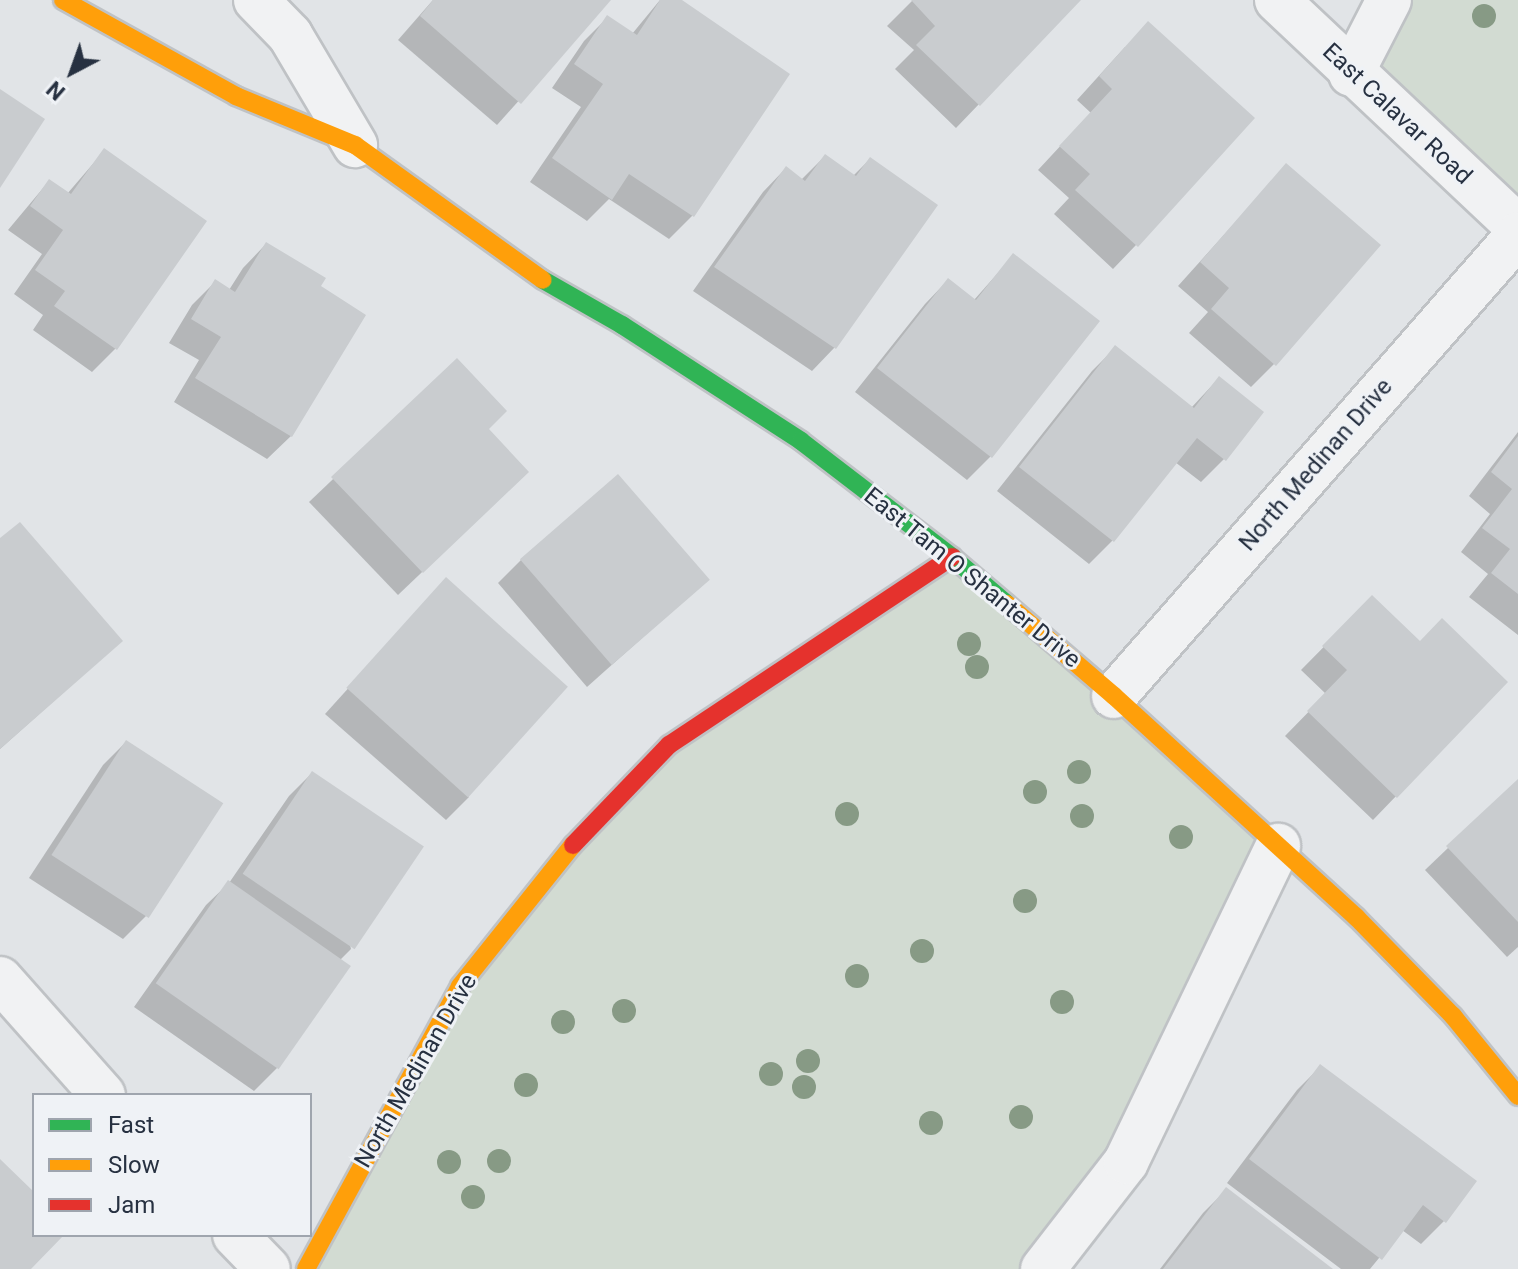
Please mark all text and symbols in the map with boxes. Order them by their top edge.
north arrow [32,32,112,112]
street label: East Calavar Road [1316,37,1478,191]
text: N [42,76,70,105]
street label: North Medinan Drive [1233,373,1399,557]
street label: East Tam O Shanter Drive [858,482,1086,674]
street label: North Medinan Drive [349,969,483,1173]
legend [32,1093,312,1237]
text: Fast [108,1111,154,1139]
text: Slow [108,1151,160,1179]
text: Jam [108,1191,155,1219]

